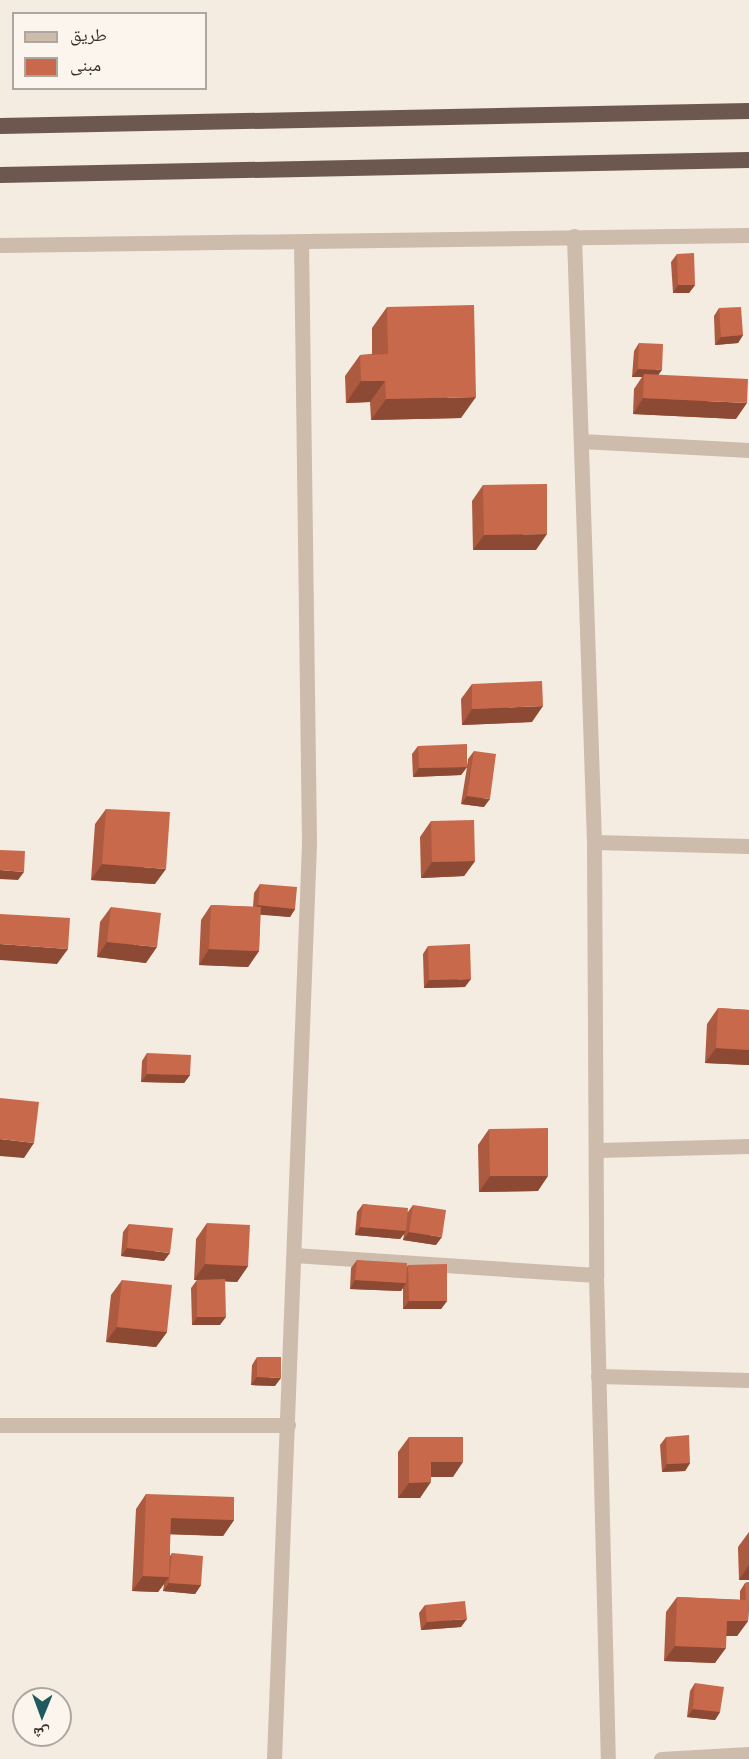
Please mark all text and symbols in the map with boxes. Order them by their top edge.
legend [12,12,207,90]
text: طريق [70,24,107,46]
text: مبنى [70,54,101,76]
north arrow [12,1687,72,1747]
text: ش [33,1723,50,1743]

